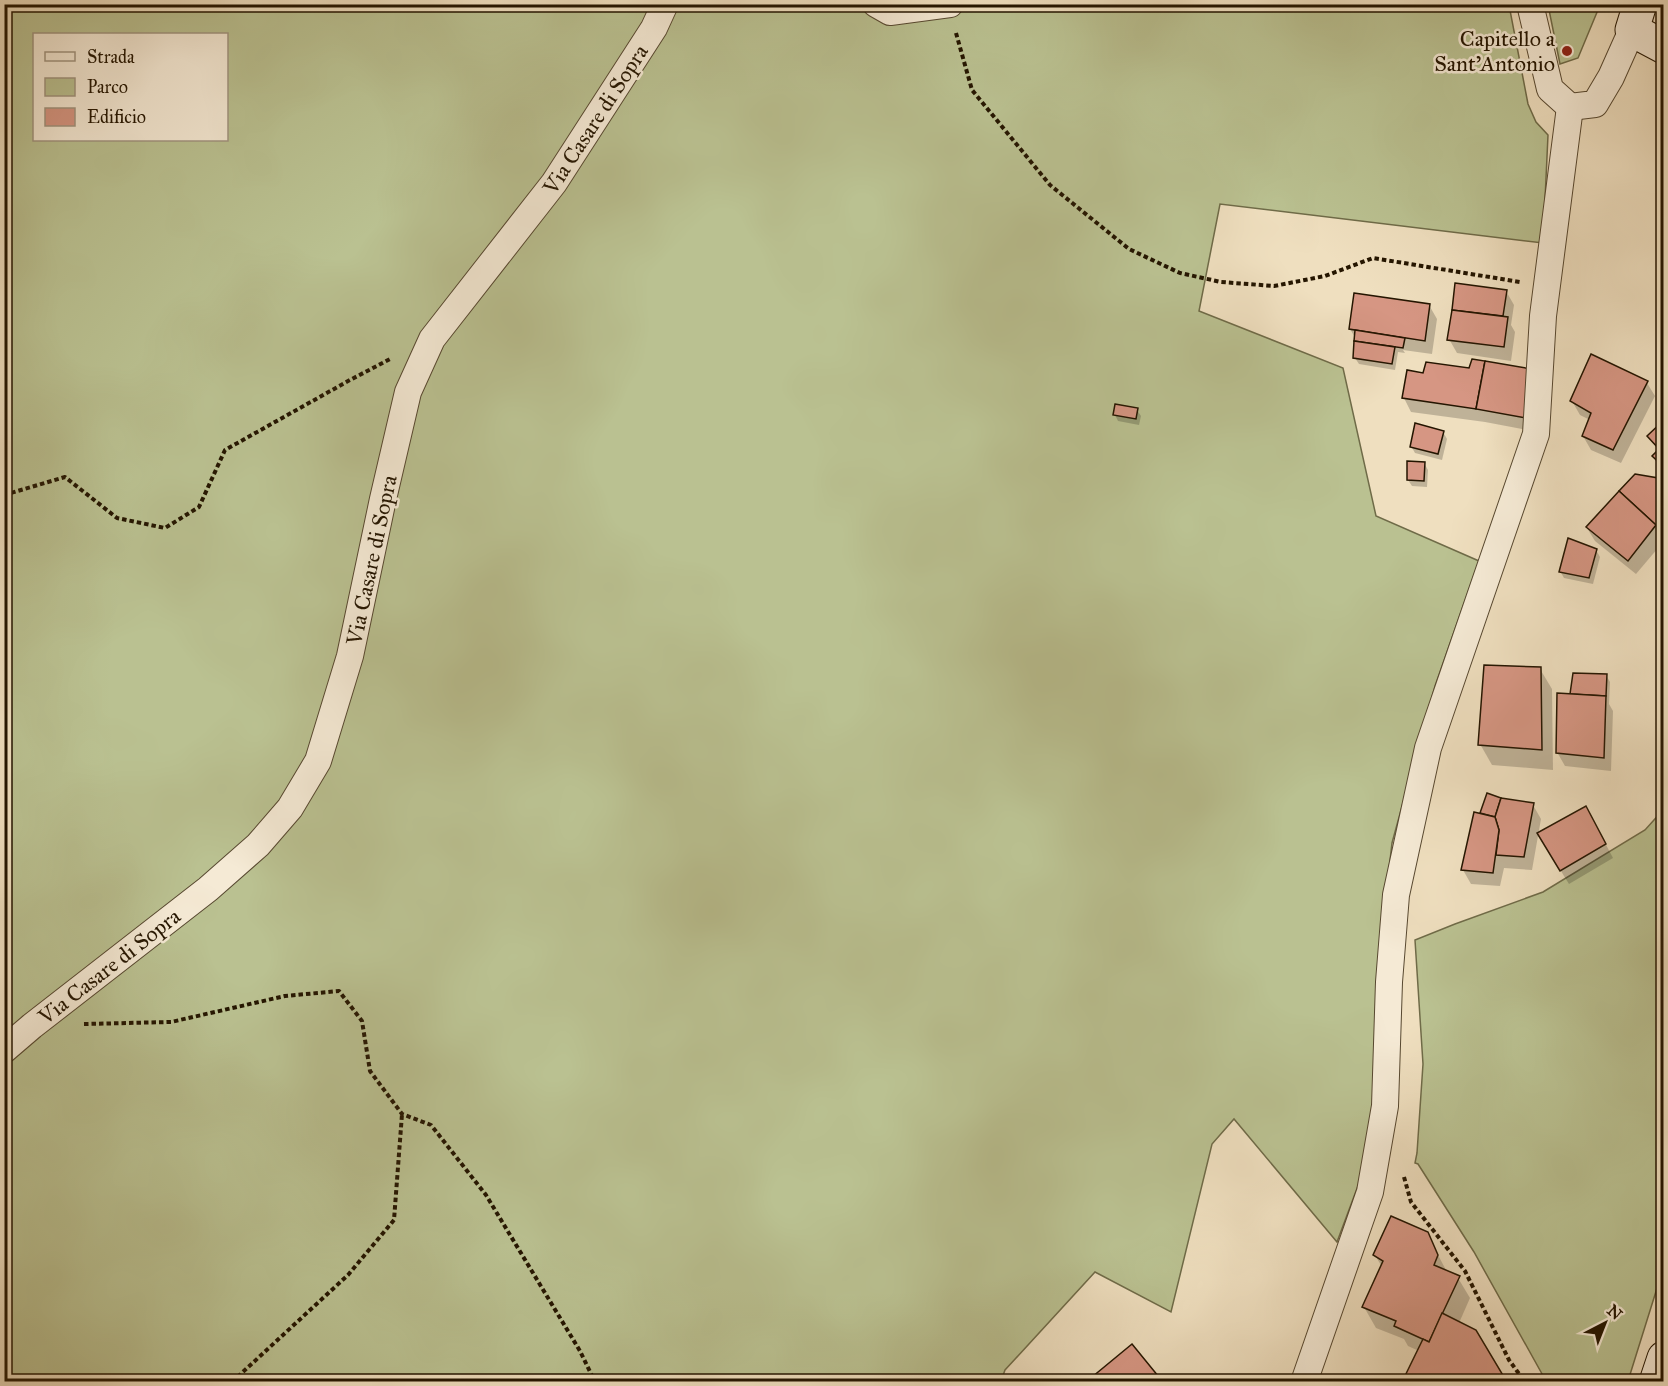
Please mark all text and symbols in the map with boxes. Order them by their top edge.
place label: Capitello a Sant'Antonio [1434,25,1556,77]
legend [33,33,228,141]
street label: Via Casare di Sopra [536,39,654,200]
marker: Capitello a Sant'Antonio [1560,44,1574,58]
text: Strada [87,46,135,68]
text: Parco [87,76,128,98]
text: Edificio [87,106,146,128]
street label: Via Casare di Sopra [340,472,403,649]
street label: Via Casare di Sopra [32,902,186,1031]
north arrow [1575,1293,1635,1353]
text: N [1603,1301,1626,1324]

